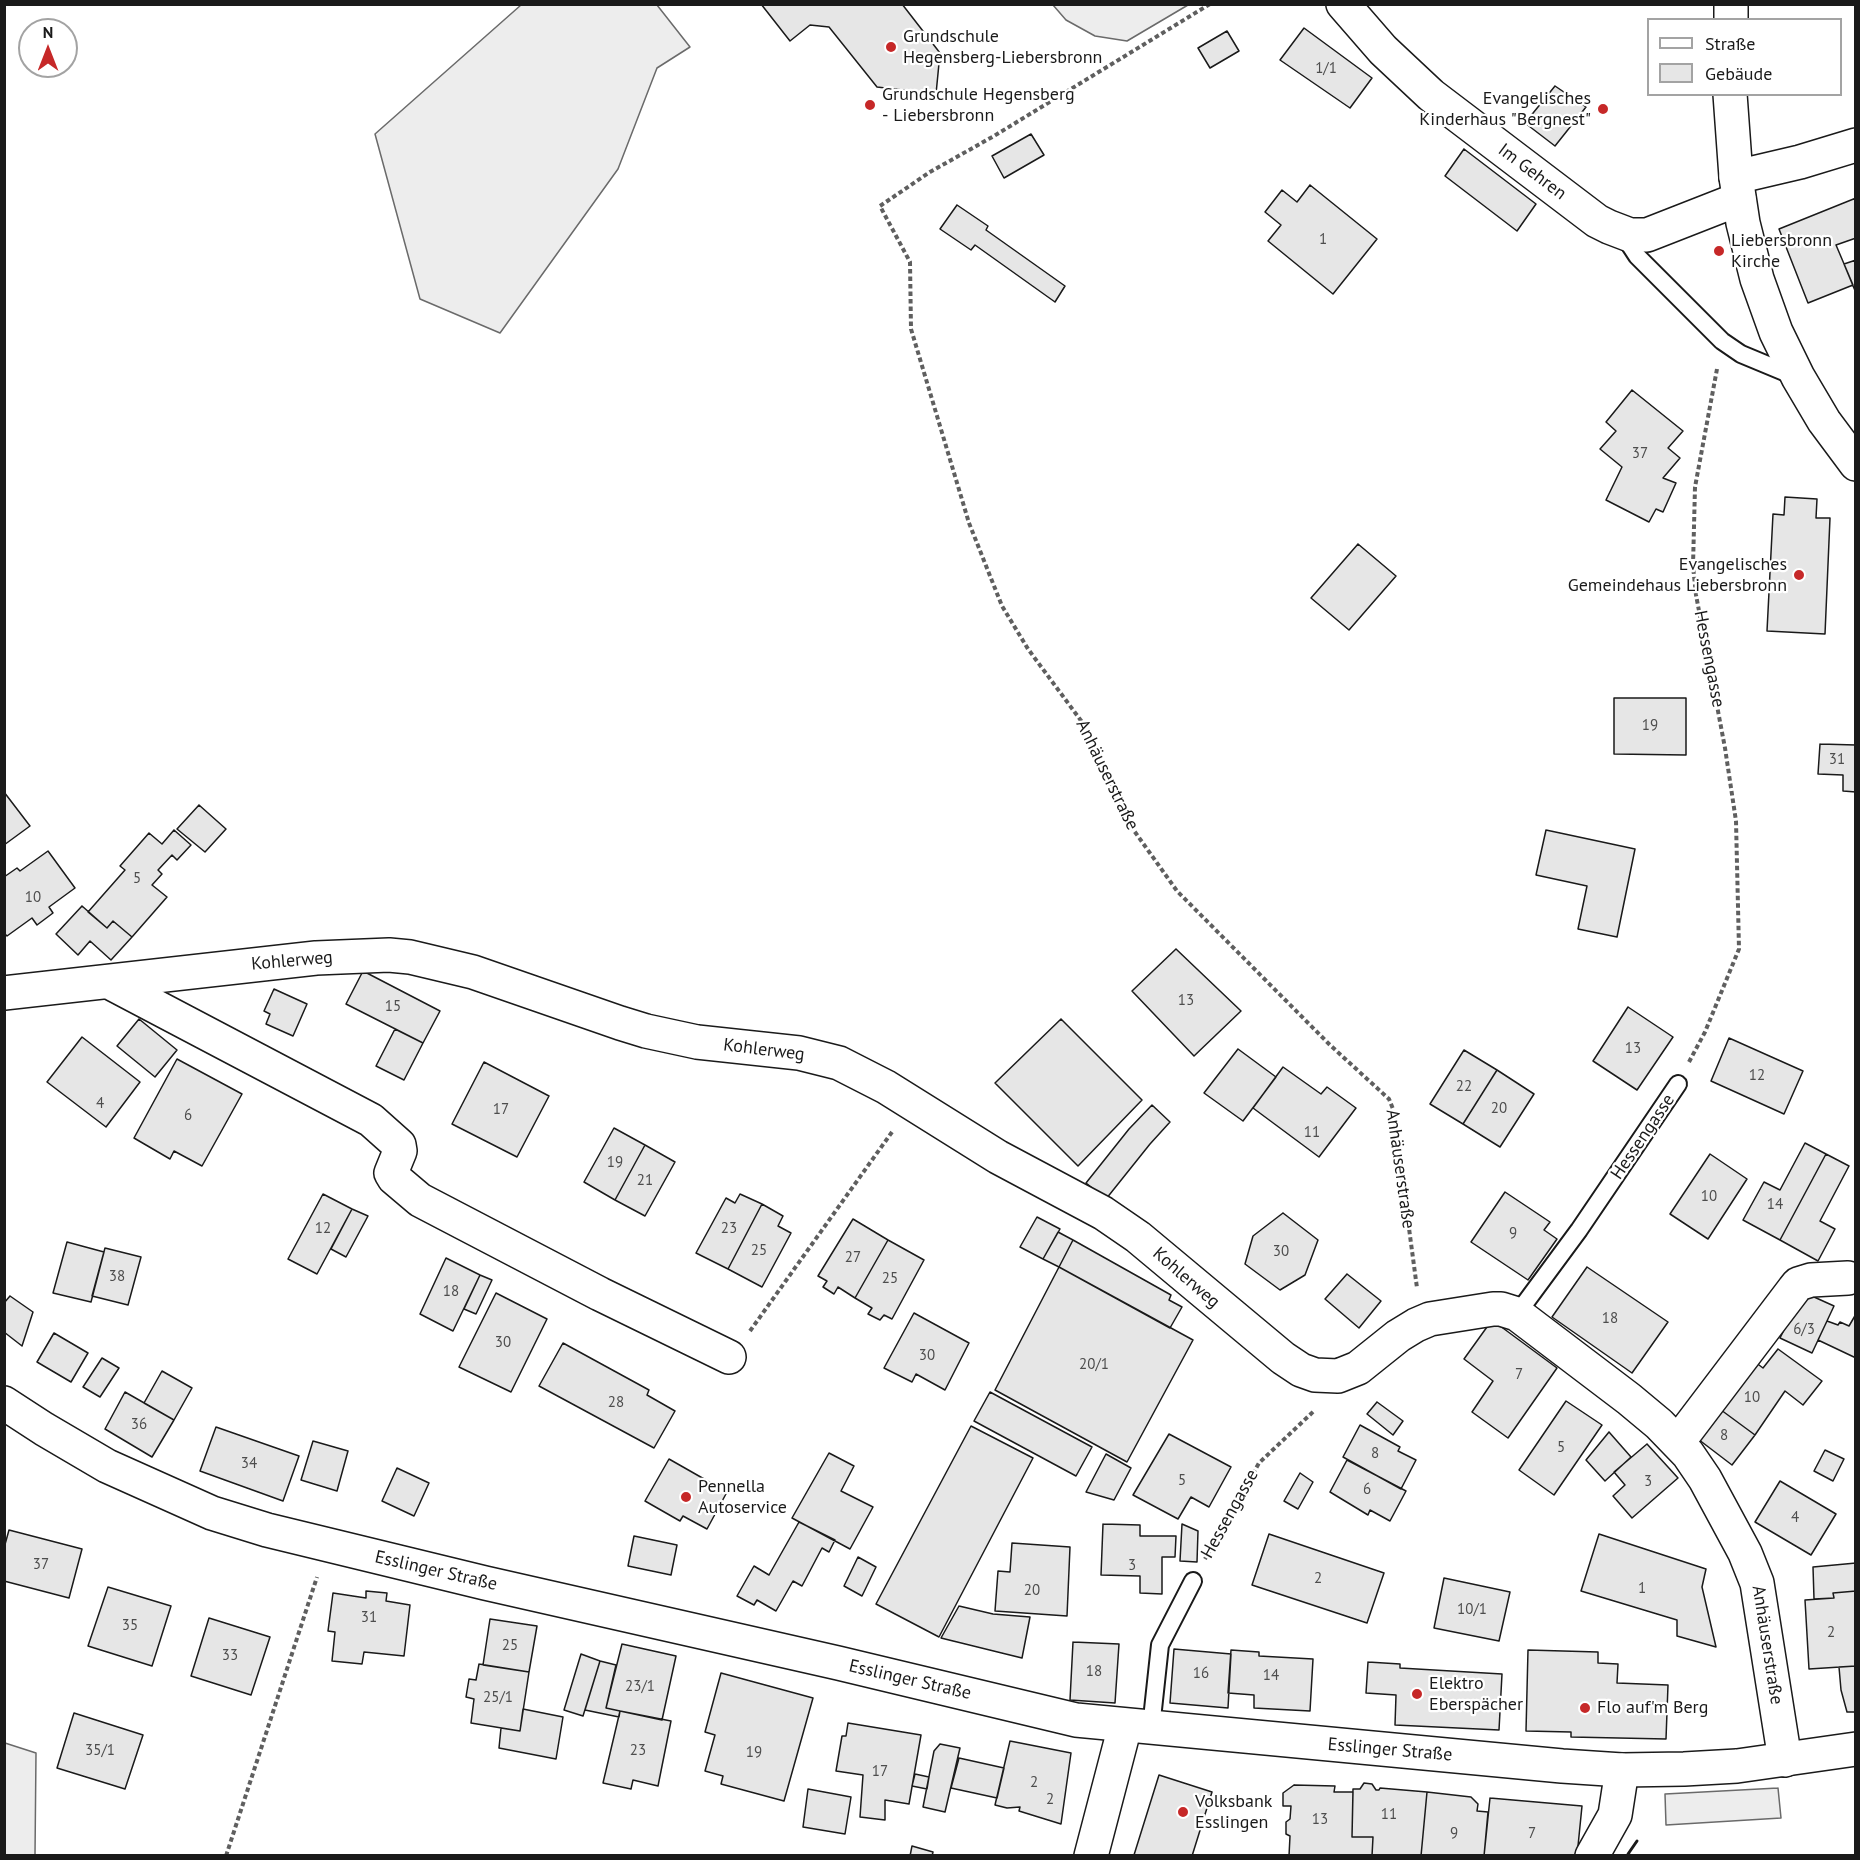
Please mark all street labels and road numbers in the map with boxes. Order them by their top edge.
street label: Im Gehren [1494,139,1570,205]
street label: Hessengasse [1689,609,1729,709]
street label: Anhäuserstraße [1071,716,1143,834]
street label: Kohlerweg [250,947,334,975]
street label: Kohlerweg [722,1034,806,1066]
street label: Hessengasse [1607,1090,1679,1184]
street label: Anhäuserstraße [1381,1108,1419,1230]
street label: Kohlerweg [1148,1243,1224,1313]
street label: Hessengasse [1197,1466,1263,1562]
street label: Esslinger Straße [373,1546,499,1596]
street label: Anhäuserstraße [1747,1584,1787,1706]
street label: Esslinger Straße [847,1655,973,1705]
street label: Esslinger Straße [1327,1734,1453,1766]

